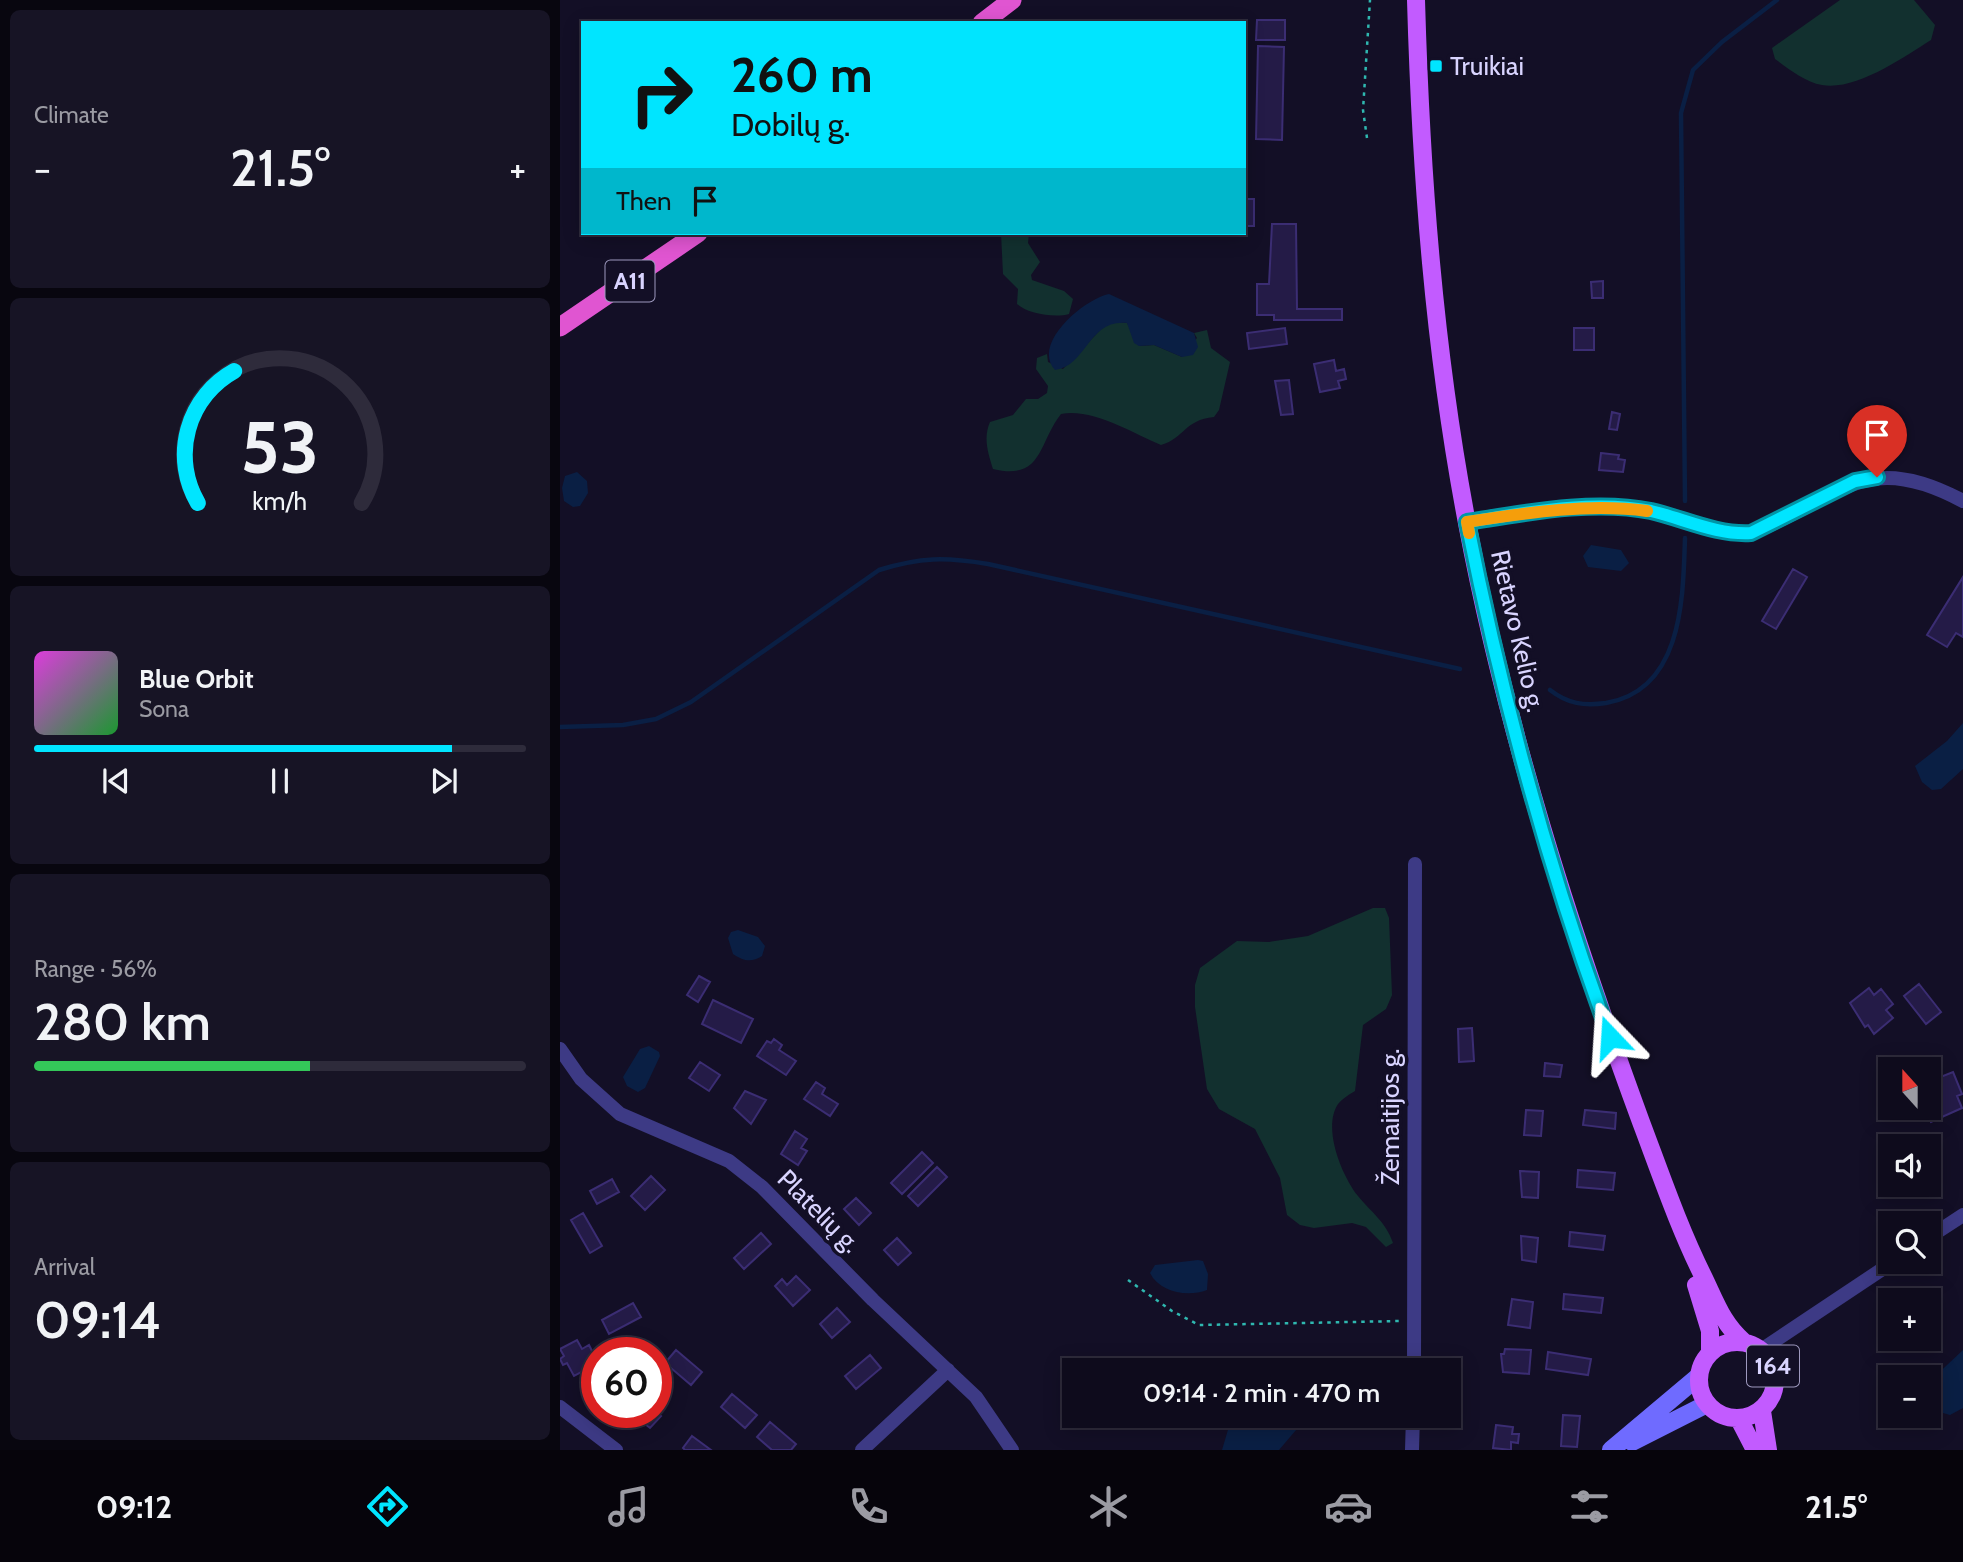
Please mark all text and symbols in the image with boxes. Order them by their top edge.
text: 260 m [731,45,873,104]
icon: right [616,49,707,140]
place label: Truikiai [1450,50,1524,82]
marker: Truikiai [1428,58,1444,74]
text: Climate [34,101,109,129]
text: Dobilų g. [731,105,850,144]
text: 21.5° [230,136,330,199]
text: − [34,145,51,192]
text: + [509,145,526,192]
icon: arrive [686,182,724,220]
text: Then [616,185,672,217]
road number: A11 [606,260,654,302]
text: 53 [241,403,319,491]
pin [1847,405,1907,477]
icon: arrive [1858,416,1896,454]
text: km/h [253,486,307,516]
street label: Rietavo Kelio g. [1484,547,1552,715]
text: Blue Orbit [139,663,254,695]
text: Sona [139,695,189,723]
icon: previous [97,762,135,800]
icon: pause [261,762,299,800]
icon: next [425,762,463,800]
text: Range · 56% [34,955,157,983]
text: 280 km [34,990,211,1053]
position arrow [1573,1000,1647,1074]
street label: Žemaitijos g. [1374,1049,1406,1185]
north arrow [1878,1057,1941,1120]
map controls [1878,1057,1941,1428]
button: sound [1878,1134,1941,1197]
street label: Platelių g. [771,1163,867,1259]
button: search [1878,1211,1941,1274]
text: Arrival [34,1253,95,1281]
text: 09:14 [34,1288,161,1351]
button: + [1878,1288,1941,1351]
speed limit sign: 60 [581,1337,672,1428]
road number: 164 [1747,1346,1799,1386]
button: − [1878,1365,1941,1428]
text: 09:14 · 2 min · 470 m [1143,1377,1380,1409]
icon: directions [363,1482,412,1531]
icon: music [604,1482,653,1531]
icon: phone [844,1482,893,1531]
icon: climate [1084,1482,1133,1531]
icon: car [1324,1482,1373,1531]
icon: filters [1565,1482,1614,1531]
text: 09:12 [96,1487,172,1526]
text: 21.5° [1805,1487,1867,1526]

